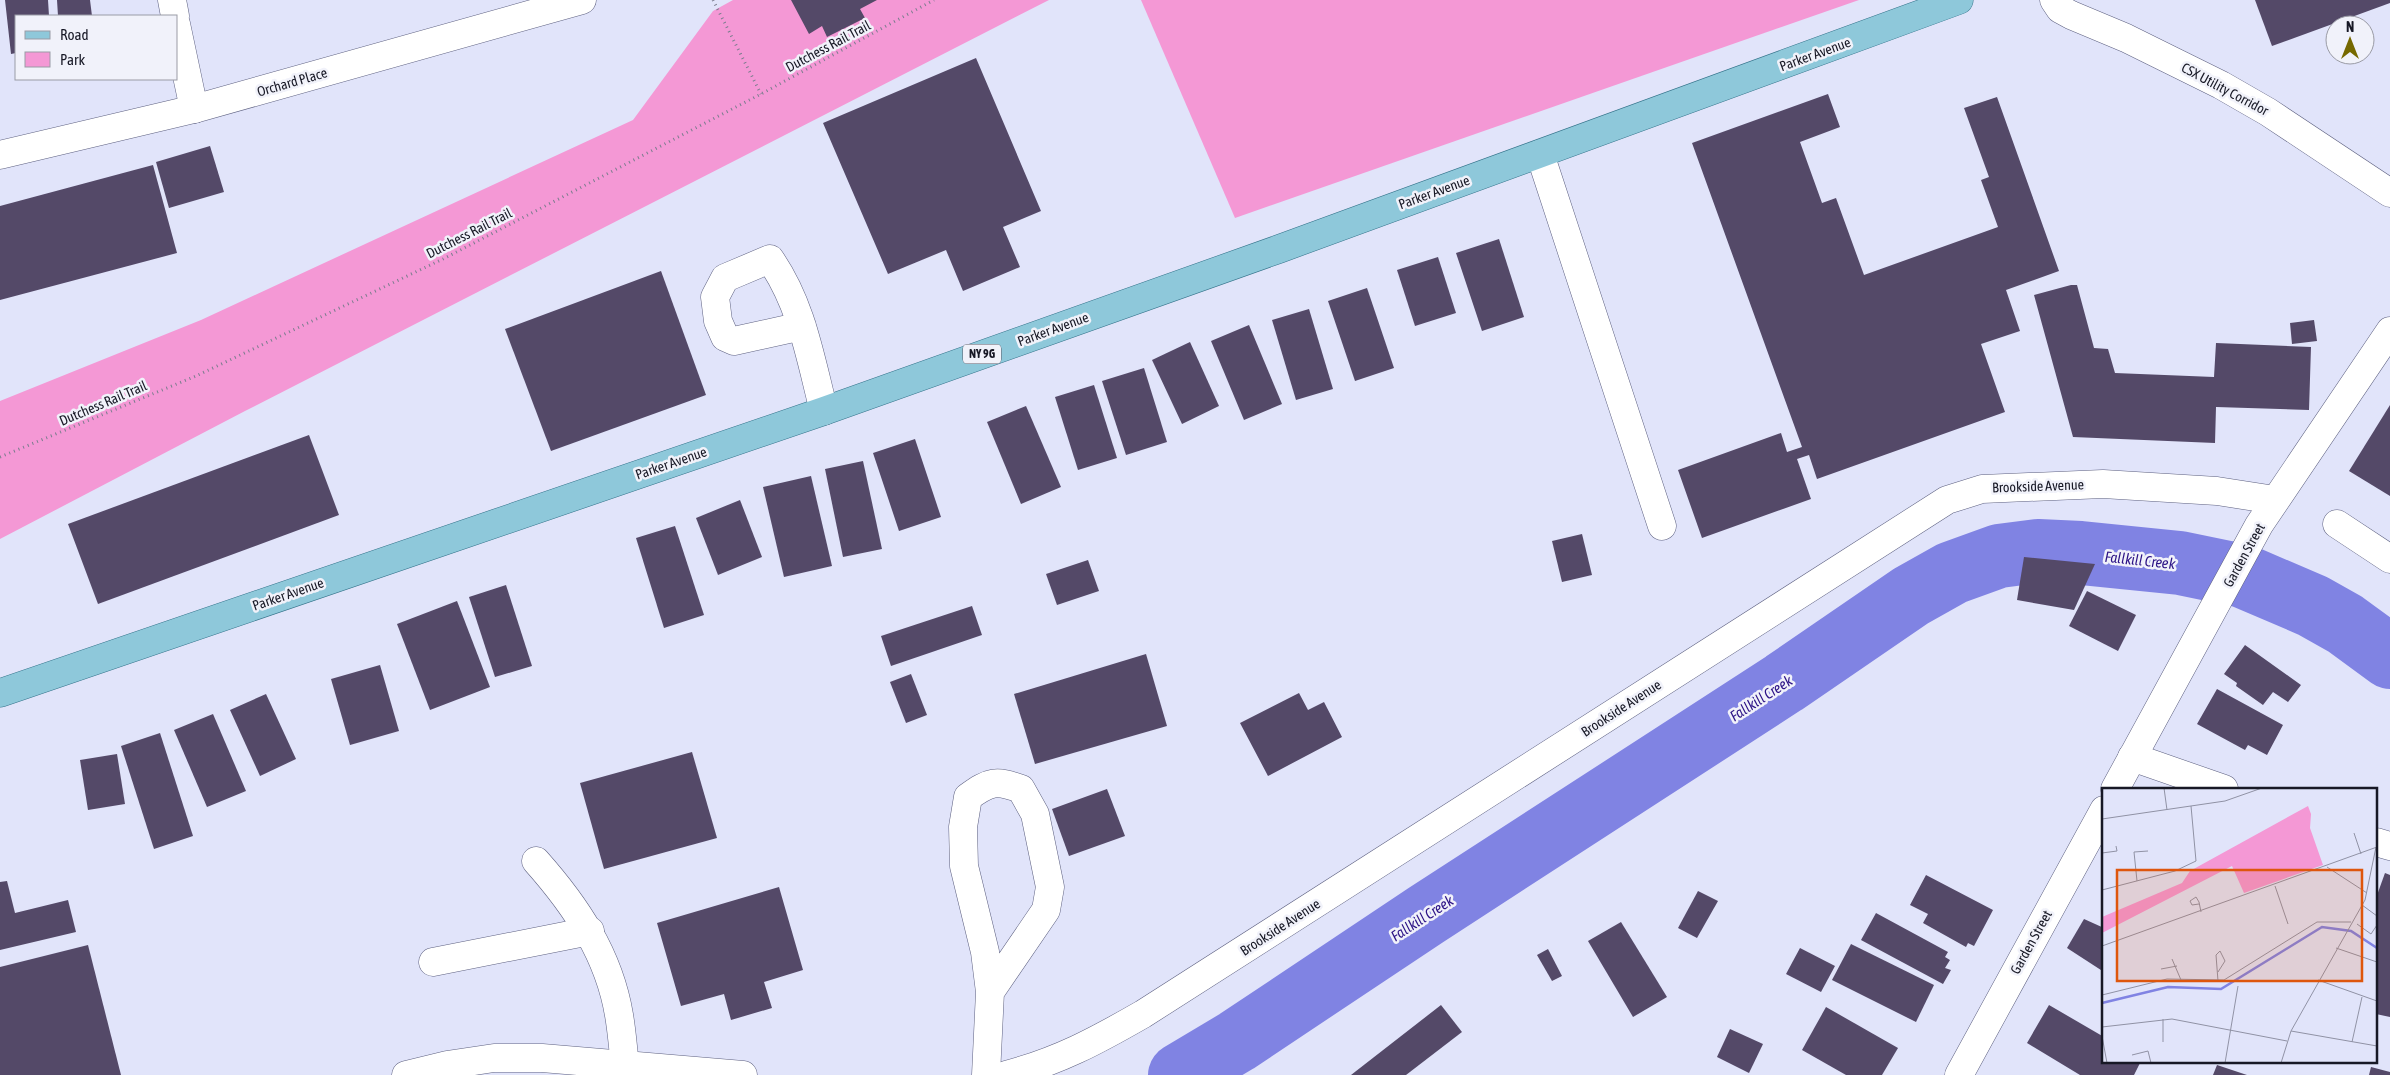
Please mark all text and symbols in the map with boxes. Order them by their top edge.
legend [15,15,178,80]
north arrow [2325,15,2375,65]
street label: Dutchess Rail Trail [783,17,873,75]
text: N [2346,19,2354,35]
text: Road [60,26,89,43]
street label: Parker Avenue [1777,34,1853,74]
text: Park [60,51,85,68]
street label: CSX Utility Corridor [2179,59,2272,119]
street label: Orchard Place [255,64,329,100]
street label: Parker Avenue [1396,172,1472,212]
street label: Dutchess Rail Trail [424,204,515,261]
street label: Parker Avenue [1015,309,1091,349]
road number: NY 9G [963,344,1001,364]
street label: Dutchess Rail Trail [57,377,149,429]
street label: Parker Avenue [633,443,709,483]
street label: Brookside Avenue [1992,476,2084,496]
street label: Garden Street [2220,520,2268,590]
water label: Fallkill Creek [2104,548,2177,572]
street label: Parker Avenue [250,574,326,614]
water label: Fallkill Creek [1727,671,1796,724]
street label: Brookside Avenue [1578,676,1664,740]
inset map [2102,788,2378,1062]
water label: Fallkill Creek [1388,891,1457,944]
street label: Brookside Avenue [1237,895,1323,959]
street label: Garden Street [2007,907,2055,977]

